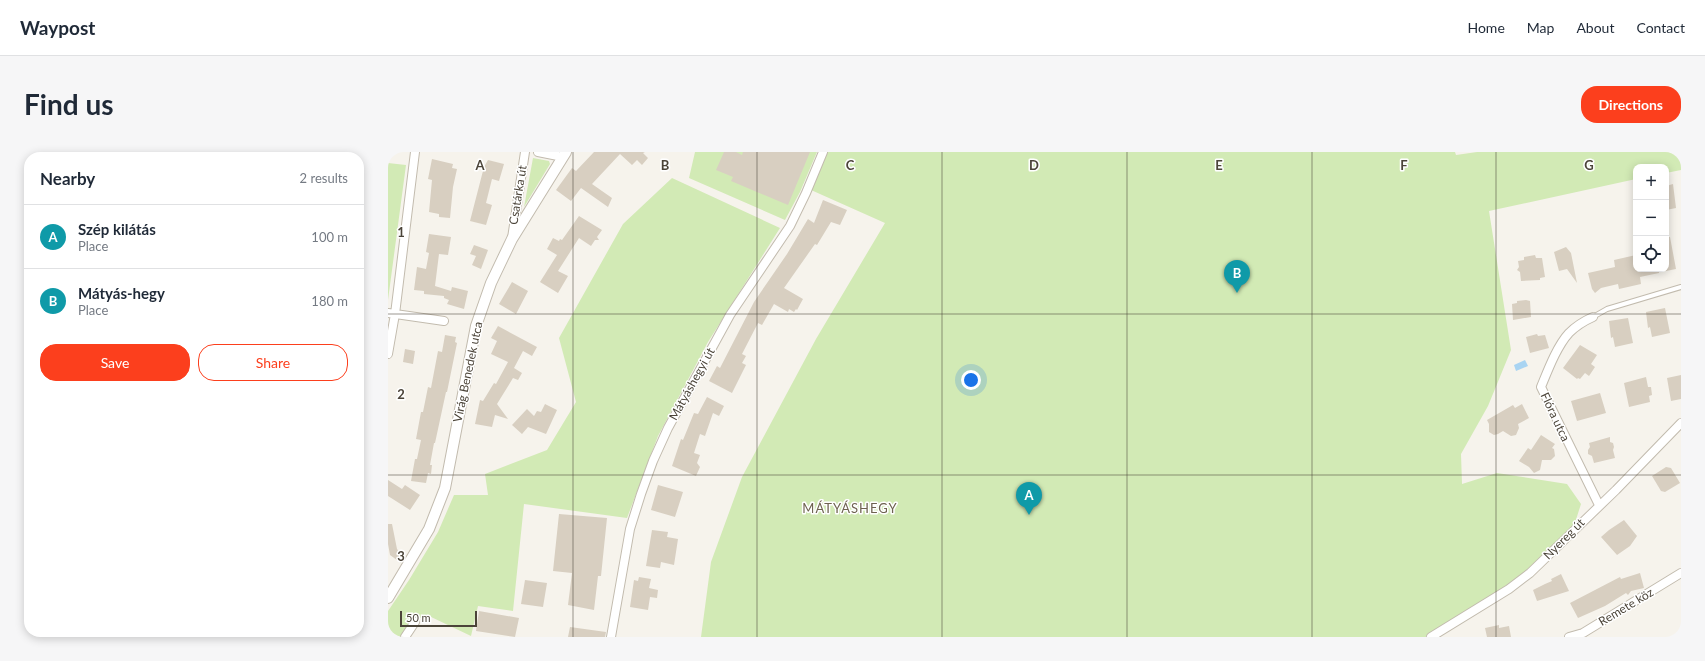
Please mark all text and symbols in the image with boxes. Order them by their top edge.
text: Waypost [20,16,95,39]
text: Home [1467,19,1505,36]
text: Map [1527,19,1554,36]
text: About [1576,19,1614,36]
text: Contact [1636,19,1685,36]
button: Directions [1581,86,1681,123]
text: Find us [24,87,114,121]
text: A [474,157,485,173]
text: B [661,157,670,173]
text: C [846,157,855,173]
text: D [1029,157,1039,173]
text: E [1215,157,1223,173]
text: F [1400,157,1408,173]
text: G [1584,157,1594,173]
street label: Csatárka út [505,164,530,226]
map controls [1633,164,1669,272]
button: + [1633,164,1669,200]
text: Nearby [40,168,95,189]
text: 2 results [300,170,348,186]
button: − [1633,200,1669,236]
text: Szép kilátás [78,220,156,238]
text: 1 [397,224,405,240]
text: A [48,229,58,245]
text: 100 m [311,229,348,245]
button: locate [1633,236,1669,272]
text: Place [78,238,108,254]
pin: B [1224,260,1250,293]
text: Mátyás-hegy [78,284,165,302]
text: B [49,293,57,309]
text: 180 m [311,293,348,309]
text: Place [78,302,108,318]
street label: Virág Benedek utca [450,320,486,424]
button: Save [40,344,190,381]
button: Share [198,344,348,381]
street label: Mátyáshegyi út [665,344,718,423]
your location [961,370,981,390]
text: 2 [397,386,405,402]
street label: Flóra utca [1538,390,1573,444]
pin: A [1016,482,1042,515]
district label: MÁTYÁSHEGY [802,500,898,516]
street label: Nyereg út [1540,514,1588,562]
text: 3 [397,548,405,564]
street label: Remete köz [1596,584,1656,629]
scale bar [400,609,477,628]
text: 50 m [406,611,431,624]

